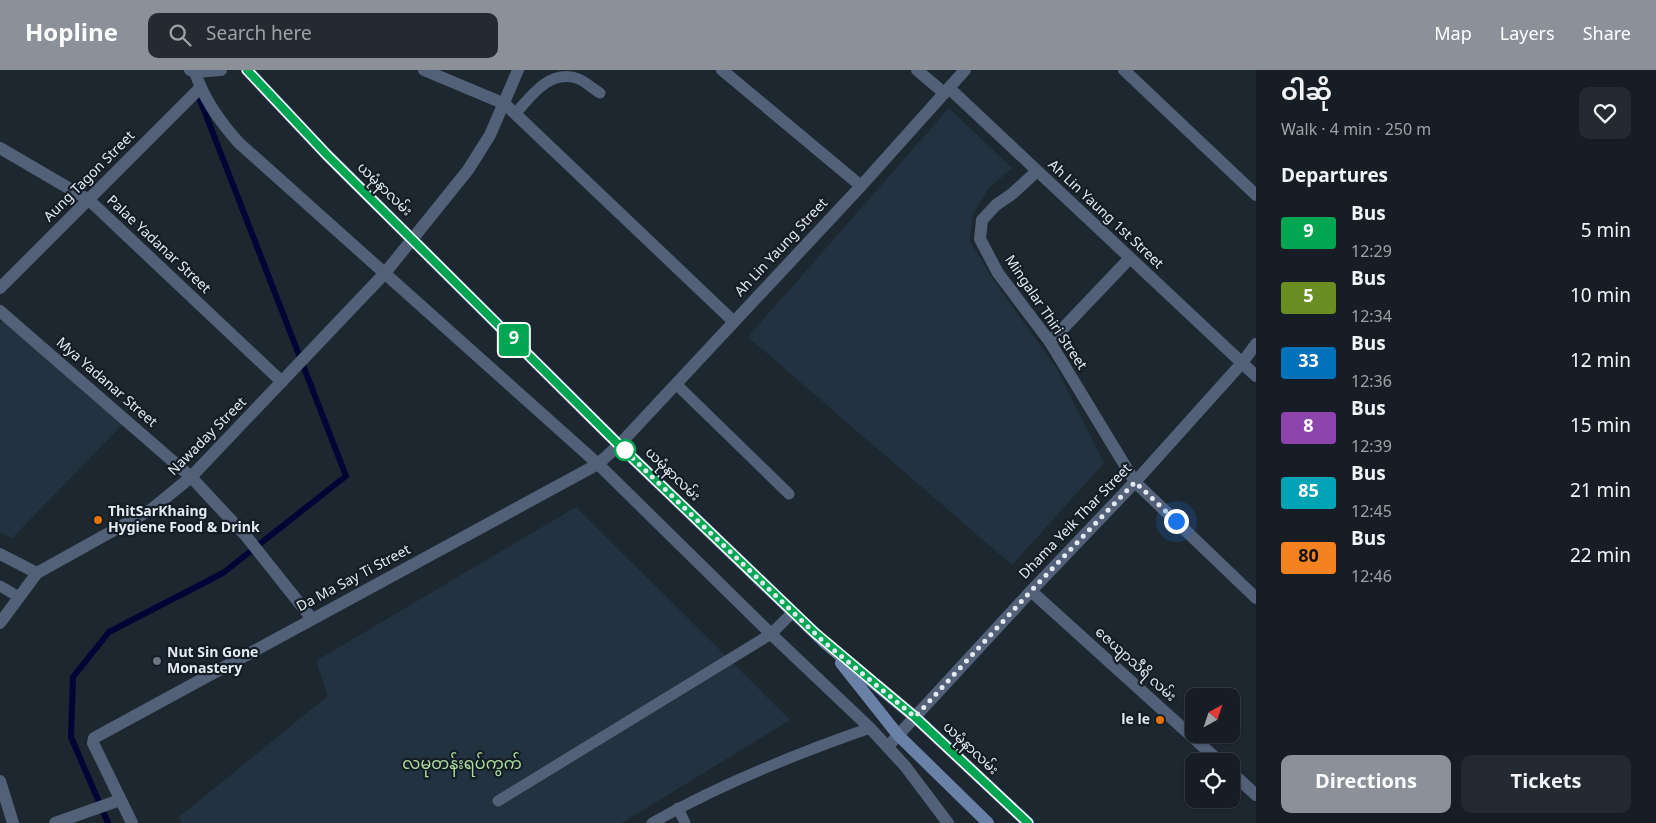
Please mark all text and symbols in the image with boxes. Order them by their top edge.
text: Hopline [25,9,118,62]
search box [148,13,498,58]
text: Search here [206,15,312,56]
text: Map [1434,16,1472,55]
text: Layers [1500,16,1555,55]
text: Share [1583,16,1631,55]
icon: search [166,21,194,49]
text: ဝါဆို [1281,68,1332,121]
button: heart [1579,87,1631,139]
text: Walk · 4 min · 250 m [1281,114,1431,149]
street label: Aung Tagon Street [36,123,144,231]
street label: Ah Lin Yaung 1st Street [1039,152,1171,278]
street label: ယမုံနာလမ်း [348,155,420,225]
text: Departures [1281,157,1388,198]
street label: Palae Yadanar Street [98,187,218,303]
street label: Ah Lin Yaung Street [727,191,837,305]
text: Bus [1351,195,1386,236]
text: 5 min [1581,212,1631,253]
text: 9 [1303,213,1314,252]
text: 12:29 [1351,236,1392,271]
street label: Mingalar Thiri Street [995,249,1095,377]
text: Bus [1351,260,1386,301]
text: 10 min [1570,277,1631,318]
text: 5 [1303,278,1314,317]
text: 12:34 [1351,301,1392,336]
text: 9 [509,320,519,359]
line badge: 9 [498,324,530,356]
text: Bus [1351,325,1386,366]
street label: Mya Yadanar Street [48,329,164,437]
text: 12 min [1570,342,1631,383]
text: 33 [1298,343,1319,382]
text: 12:36 [1351,366,1392,401]
street label: Nawaday Street [160,389,256,485]
text: Bus [1351,390,1386,431]
text: 15 min [1570,407,1631,448]
text: 8 [1303,408,1314,447]
text: 12:39 [1351,431,1392,466]
unlabelled marker [614,439,636,461]
street label: ယမုံနာလမ်း [636,440,708,510]
text: Bus [1351,455,1386,496]
street label: Dhama Yeik Thar Street [1011,456,1141,588]
text: 21 min [1570,472,1631,513]
text: 85 [1298,473,1319,512]
text: 12:45 [1351,496,1392,531]
place label: ThitSarKhaing Hygiene Food & Drink [108,497,260,544]
your location [1164,509,1189,534]
marker: ThitSarKhaing Hygiene Food & Drink [92,514,104,526]
text: Bus [1351,520,1386,561]
street label: Da Ma Say Ti Street [291,536,417,622]
text: 22 min [1570,537,1631,578]
text: 80 [1298,538,1319,577]
text: 12:46 [1351,561,1392,596]
street label: ဇေယျာသီရိ လမ်း [1086,619,1184,711]
place label: Nut Sin Gone Monastery [167,638,258,685]
marker: Nut Sin Gone Monastery [151,655,163,667]
north arrow [1185,688,1240,742]
map controls [1185,688,1240,808]
place label: le le [1121,705,1150,736]
street label: ယမုံနာလမ်း [934,714,1006,784]
marker: le le [1154,714,1166,726]
district label: လမုတန်းရပ်ကွက် [402,748,522,783]
button: locate [1185,753,1240,808]
button: Directions [1281,755,1451,813]
button: Tickets [1461,755,1631,813]

